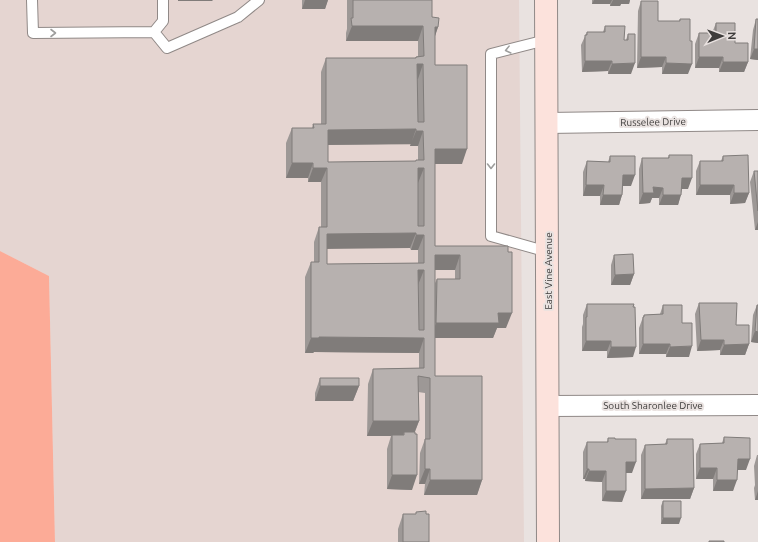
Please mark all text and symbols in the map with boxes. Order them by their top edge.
north arrow [702,16,742,56]
one-way arrow [50,29,56,37]
text: N [726,32,738,40]
one-way arrow [505,45,512,53]
street label: Russelee Drive [620,116,686,128]
one-way arrow [487,163,495,169]
street label: East Vine Avenue [543,232,554,310]
street label: South Sharonlee Drive [603,400,703,411]

